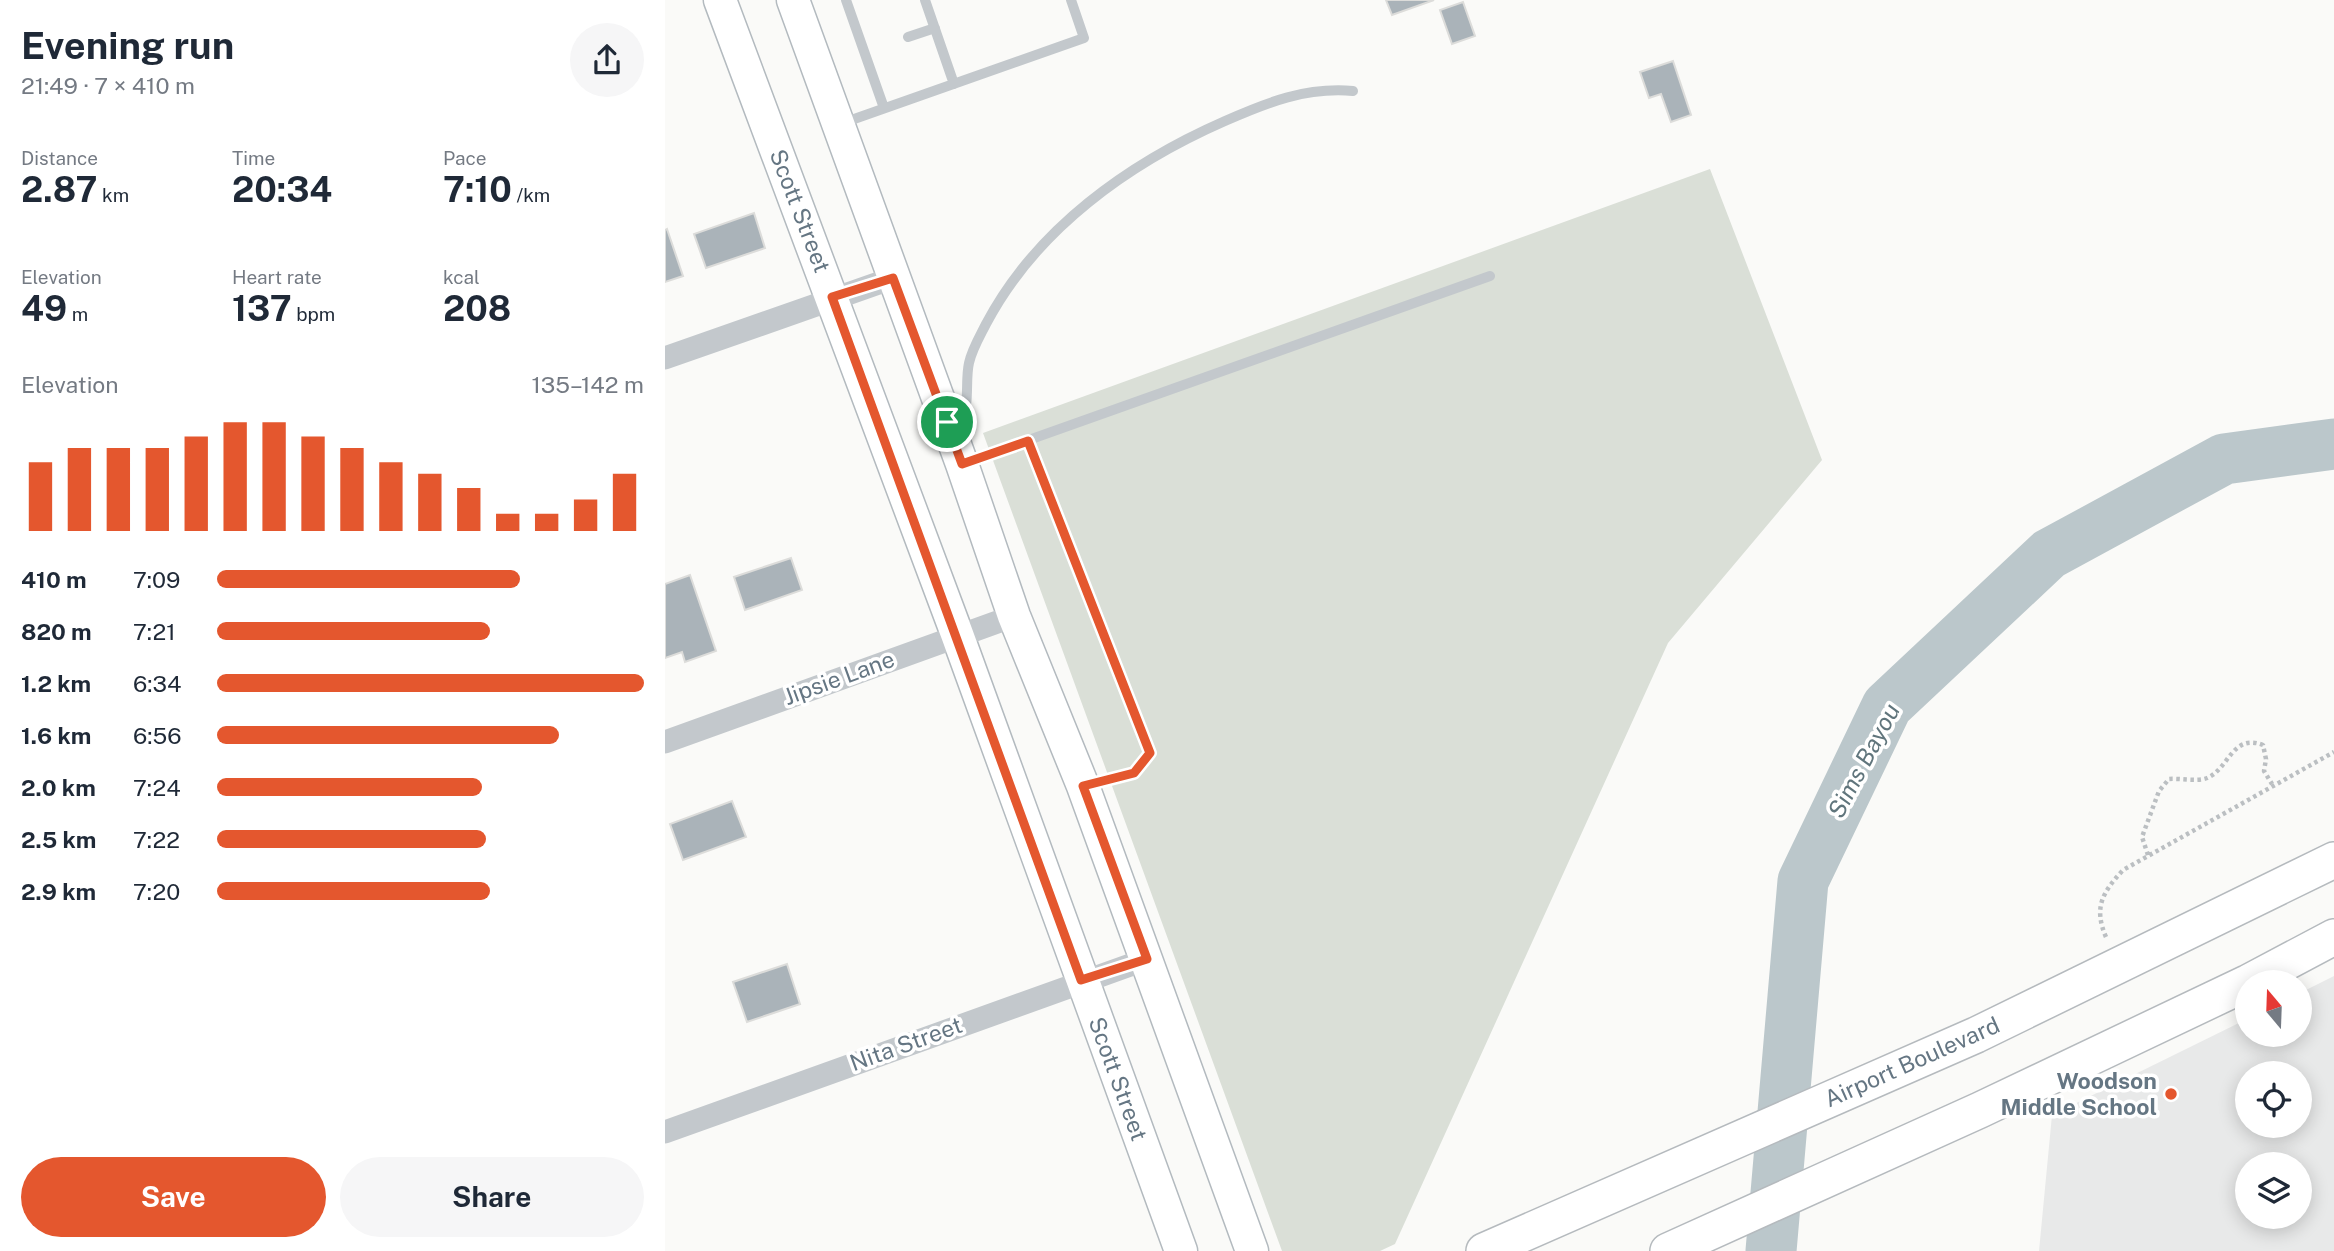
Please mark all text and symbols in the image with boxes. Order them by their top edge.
text: Evening run [21,23,234,68]
button: share [570,23,644,97]
text: 21:49 · 7 × 410 m [21,72,195,99]
street label: Scott Street [765,145,836,276]
text: Distance [21,147,98,169]
text: Time [232,147,275,169]
text: Pace [443,147,486,169]
text: 2.87 [21,169,97,210]
text: 20:34 [232,169,332,210]
text: 7:10 [443,169,512,210]
text: km [97,184,129,206]
text: /km [512,184,550,206]
text: Elevation [21,266,102,288]
text: Heart rate [232,266,322,288]
text: kcal [443,266,480,288]
text: 49 [21,288,67,329]
text: 137 [232,288,292,329]
text: 208 [443,288,511,329]
text: m [67,303,88,325]
text: bpm [292,303,335,325]
text: Elevation [21,371,119,398]
text: 135–142 m [531,371,644,398]
pin [917,392,977,452]
icon: arrive [928,403,966,441]
text: 410 m [21,566,87,593]
text: 7:09 [133,566,180,593]
text: 820 m [21,618,92,645]
text: 7:21 [133,618,176,645]
street label: Jipsie Lane [780,645,898,710]
text: 1.2 km [21,670,91,697]
text: 6:34 [133,670,181,697]
water label: Sims Bayou [1821,699,1905,822]
text: 1.6 km [21,722,91,749]
text: 6:56 [133,722,182,749]
text: 2.0 km [21,774,96,801]
text: 7:24 [133,774,181,801]
text: 2.5 km [21,826,96,853]
text: 7:22 [133,826,180,853]
text: 2.9 km [21,878,96,905]
text: 7:20 [133,878,180,905]
north arrow [2235,970,2312,1046]
map controls [2235,970,2312,1229]
street label: Nita Street [846,1011,966,1076]
street label: Airport Boulevard [1820,1011,2004,1112]
street label: Scott Street [1084,1013,1153,1144]
button: locate [2235,1061,2312,1138]
place label: Woodson Middle School [2000,1067,2157,1120]
marker: Woodson Middle School [2163,1086,2179,1102]
button: layers [2235,1152,2312,1229]
button: Save [21,1157,326,1237]
button: Share [340,1157,644,1237]

